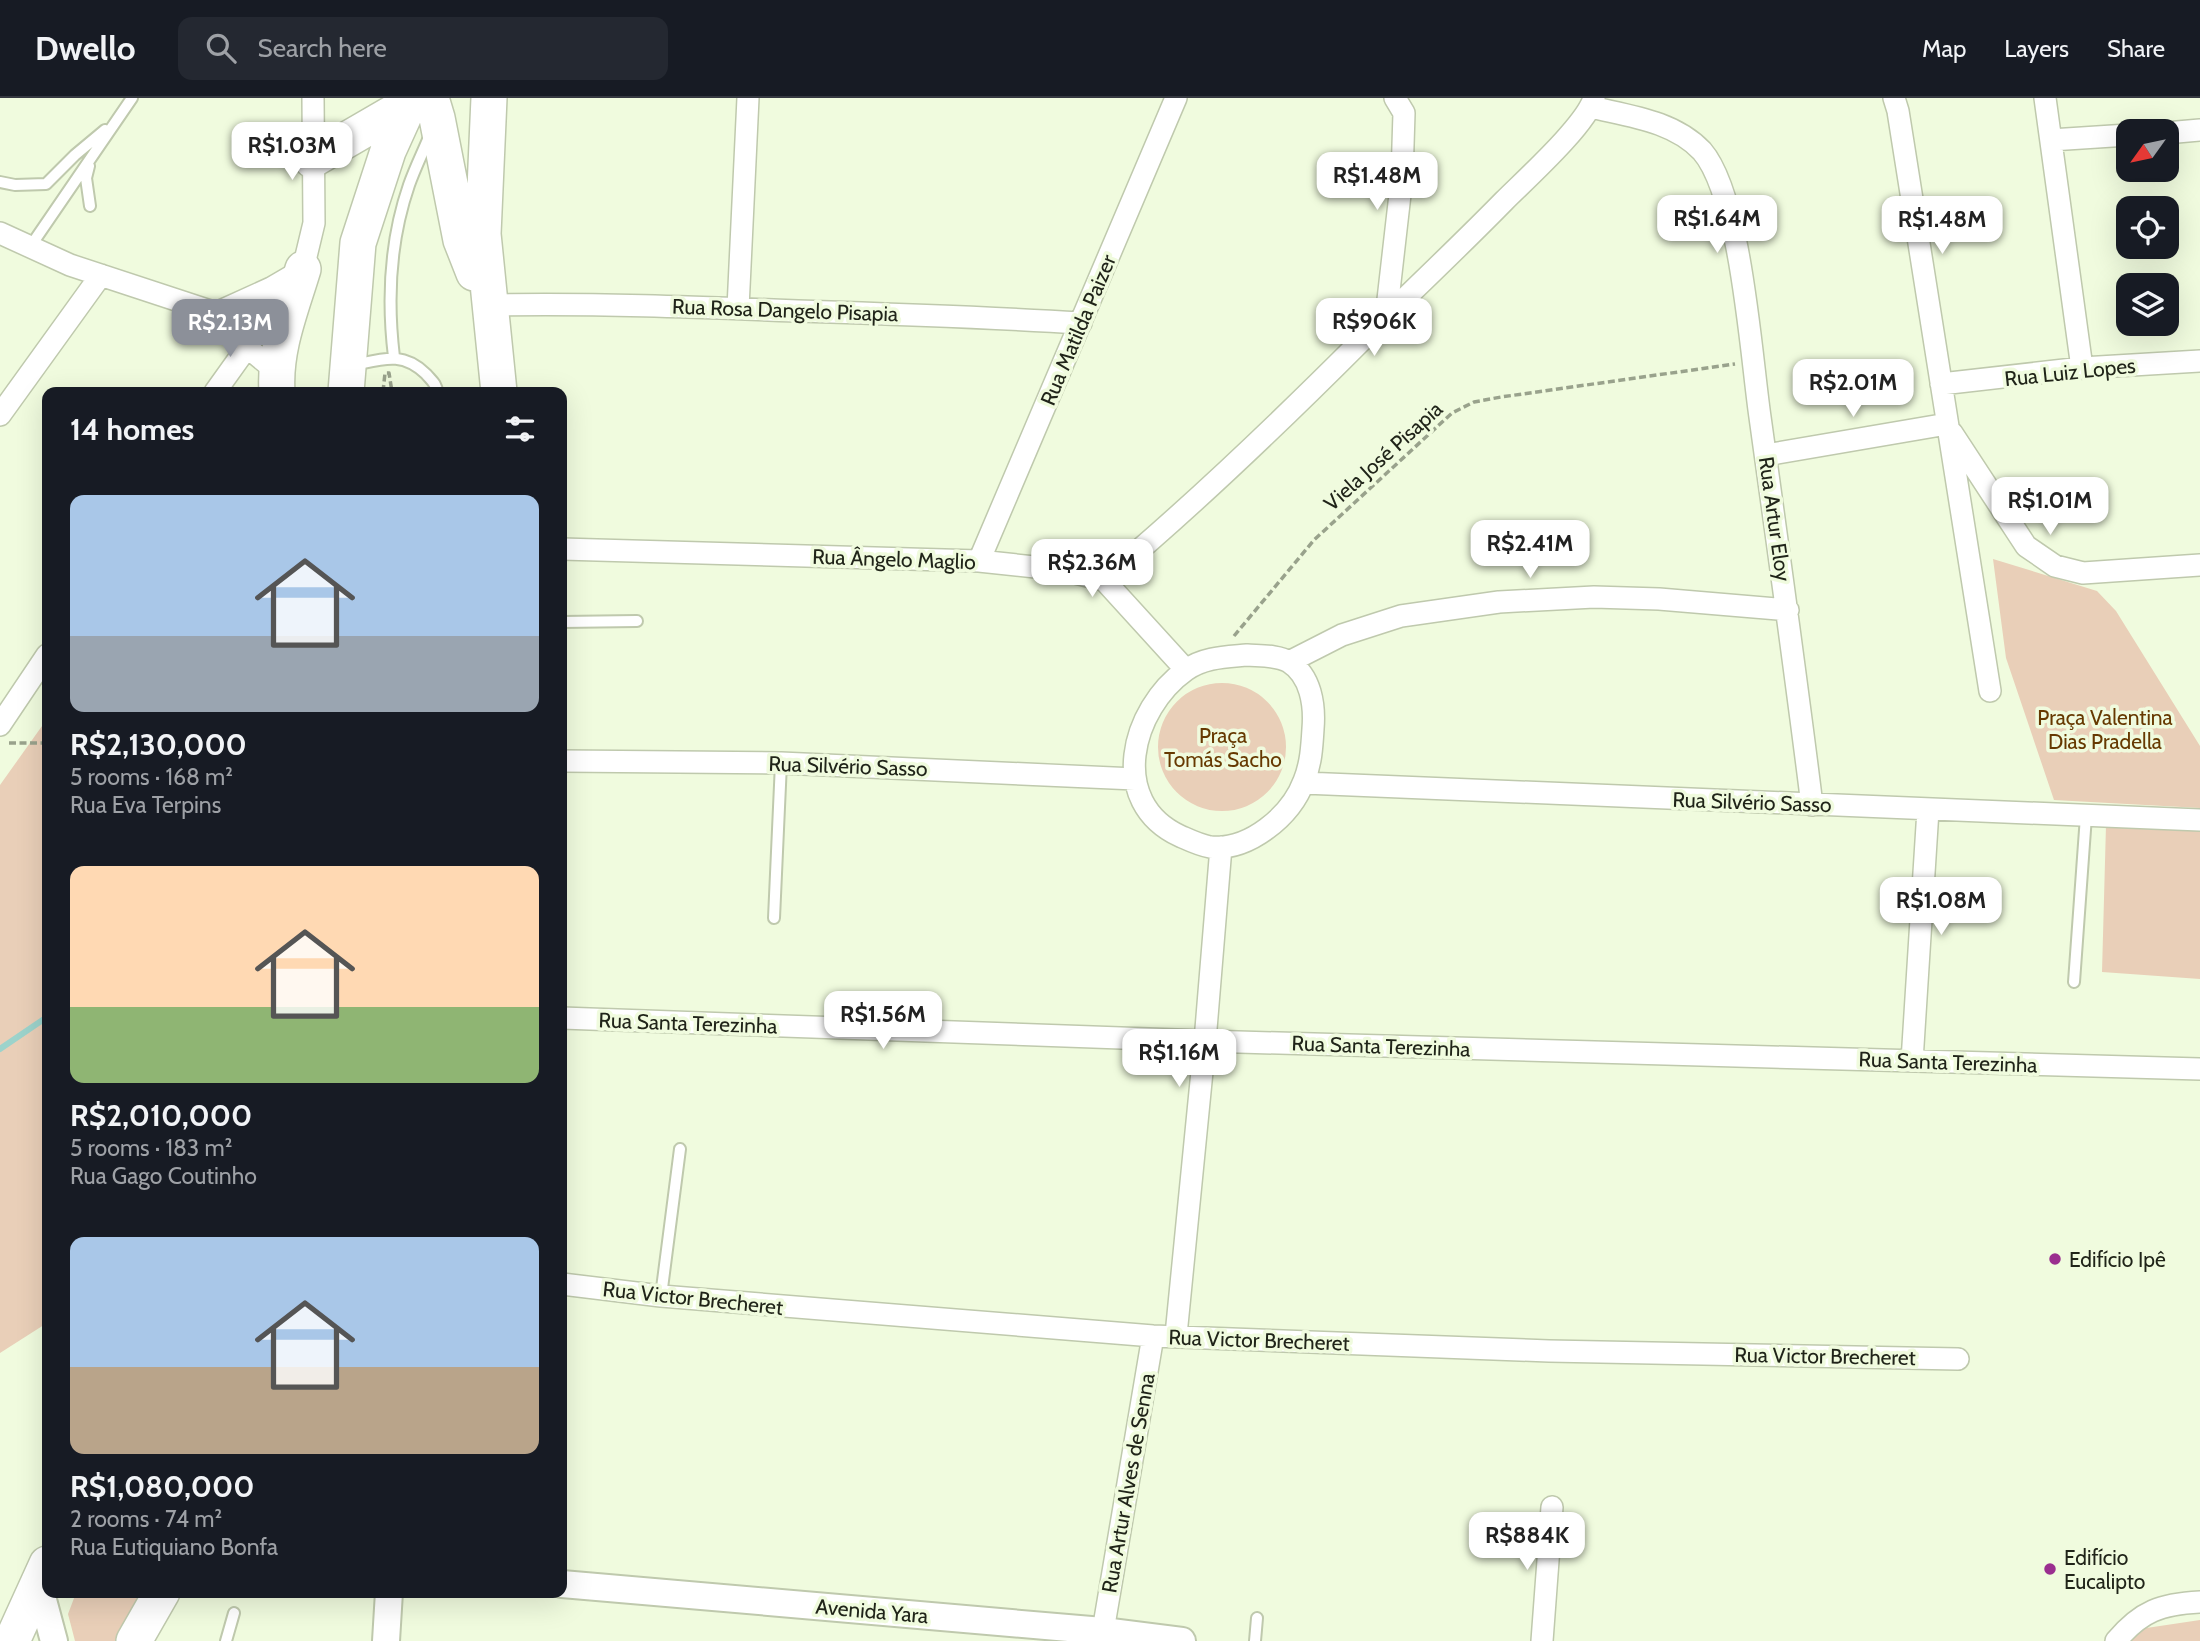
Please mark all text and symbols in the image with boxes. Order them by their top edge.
search box [178,17,668,80]
text: Dwello [35,28,136,68]
icon: search [202,29,240,67]
text: Search here [258,32,387,64]
text: Map [1922,34,1966,63]
text: Layers [2004,34,2069,63]
text: Share [2107,34,2165,63]
north arrow [2116,119,2179,182]
map controls [2116,119,2179,336]
pin: R$1.03M [227,122,357,182]
text: R$1.03M [248,131,336,159]
pin: R$1.48M [1312,152,1442,212]
text: R$1.48M [1333,161,1421,189]
pin: R$1.64M [1652,195,1782,255]
button: locate [2116,196,2179,259]
pin: R$1.48M [1877,197,2007,256]
text: R$1.64M [1673,204,1761,232]
text: R$1.48M [1898,205,1986,233]
street label: Rua Matilda Paizer [1035,251,1121,409]
button: layers [2116,273,2179,336]
street label: Rua Rosa Dangelo Pisapia [672,294,898,326]
pin: R$906K [1317,299,1431,358]
pin: R$2.13M [165,300,295,359]
text: R$906K [1332,307,1416,335]
text: R$2.13M [188,308,272,336]
street label: Rua Luiz Lopes [2003,353,2137,391]
pin: R$2.01M [1788,360,1918,419]
text: R$2.01M [1809,368,1897,396]
street label: Viela José Pisapia [1319,396,1447,516]
icon: filters [501,410,539,448]
text: 14 homes [70,411,194,448]
street label: Rua Artur Eloy [1754,455,1796,583]
pin: R$1.01M [1985,478,2115,537]
text: R$1.01M [2007,486,2093,514]
pin: R$2.41M [1465,520,1595,580]
text: R$2.41M [1487,529,1573,557]
icon: home [242,540,368,666]
pin: R$2.36M [1027,540,1157,599]
street label: Rua Ângelo Maglio [812,544,976,574]
text: R$2.36M [1047,548,1137,576]
park label: Praça Valentina Dias Pradella [2037,705,2173,754]
park label: Praça Tomás Sacho [1164,723,1282,772]
text: R$2,130,000 [70,726,247,763]
street label: Rua Silvério Sasso [768,751,928,781]
text: 5 rooms · 168 m² [70,763,233,791]
street label: Rua Silvério Sasso [1672,787,1832,817]
text: Rua Eva Terpins [70,791,221,819]
pin: R$1.08M [1876,878,2006,937]
text: R$1.08M [1896,886,1986,914]
icon: home [242,911,368,1037]
pin: R$1.56M [818,992,948,1051]
text: R$1.56M [840,1000,926,1028]
street label: Rua Santa Terezinha [598,1007,778,1039]
pin: R$1.16M [1114,1030,1244,1089]
street label: Rua Santa Terezinha [1291,1030,1471,1062]
text: R$1.16M [1138,1038,1220,1066]
street label: Rua Santa Terezinha [1858,1046,2038,1078]
text: R$2,010,000 [70,1097,252,1134]
text: 5 rooms · 183 m² [70,1134,232,1162]
text: Rua Gago Coutinho [70,1162,257,1190]
place label: Edifício Ipê [2069,1247,2166,1272]
marker: Edifício Ipê [2047,1251,2063,1267]
street label: Rua Victor Brecheret [602,1276,784,1320]
icon: home [242,1282,368,1408]
street label: Rua Victor Brecheret [1168,1324,1350,1356]
street label: Rua Victor Brecheret [1734,1342,1916,1370]
street label: Rua Artur Alves de Senna [1096,1371,1160,1595]
text: R$1,080,000 [70,1468,254,1505]
text: 2 rooms · 74 m² [70,1505,222,1533]
pin: R$884K [1470,1512,1584,1572]
text: R$884K [1485,1521,1569,1549]
text: Rua Eutiquiano Bonfa [70,1533,278,1561]
place label: Edifício Eucalipto [2064,1545,2145,1594]
marker: Edifício Eucalipto [2042,1561,2058,1577]
street label: Avenida Yara [815,1594,929,1628]

